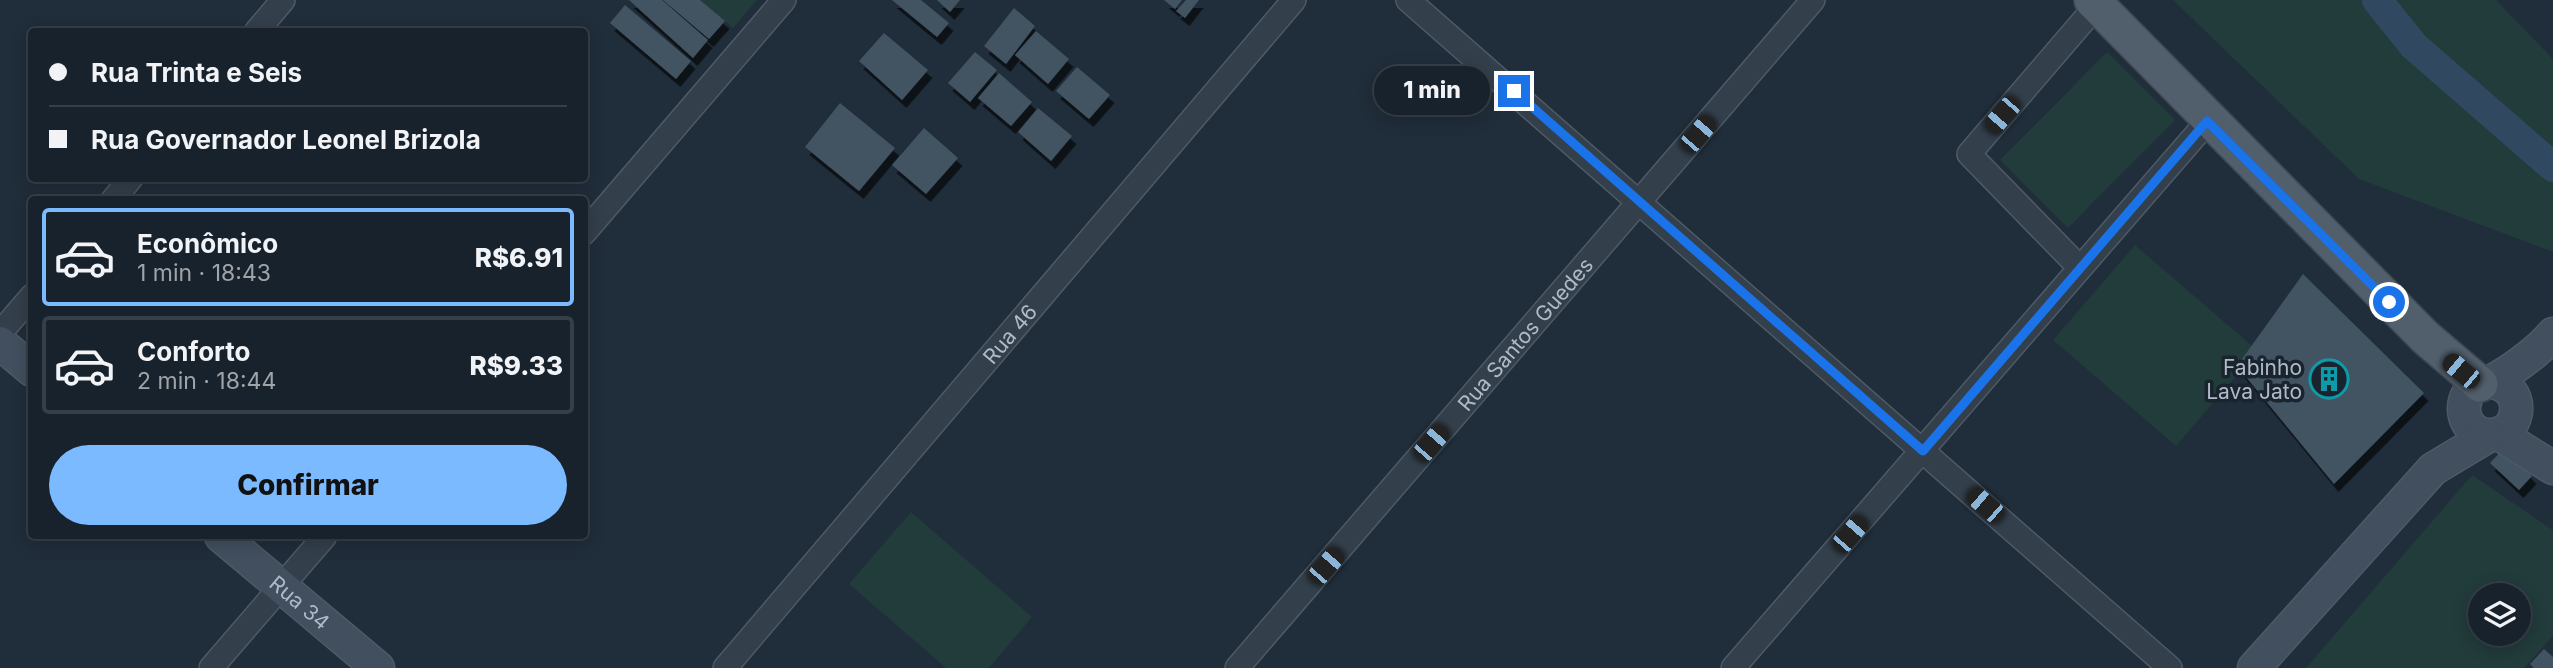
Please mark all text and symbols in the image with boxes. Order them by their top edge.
text: Rua Trinta e Seis [91,57,302,88]
callout: 1 min [1374,66,1490,116]
route end [1498,75,1530,107]
text: 1 min [1403,76,1461,104]
car [1981,92,2024,138]
car [1677,111,1720,157]
text: Rua Governador Leonel Brizola [91,124,481,155]
icon: car [53,226,116,289]
text: Econômico [137,228,278,259]
text: R$6.91 [475,242,563,273]
street label: Rua Santos Guedes [1452,252,1598,416]
text: 1 min · 18:43 [137,259,271,287]
route start [2373,286,2405,318]
street label: Rua 46 [977,299,1042,369]
icon: car [53,334,116,397]
text: Conforto [137,336,250,367]
car [2439,349,2484,393]
text: R$9.33 [469,350,563,381]
place label: Fabinho Lava Jato [2206,355,2302,404]
building icon: Fabinho Lava Jato [2308,358,2350,400]
text: 2 min · 18:44 [137,367,276,395]
car [1410,420,1453,466]
button: Confirmar [49,445,567,525]
car [1963,483,2008,527]
car [1829,511,1872,557]
car [1305,543,1348,589]
street label: Rua 34 [265,570,335,634]
map controls [2468,583,2531,646]
button: layers [2468,583,2531,646]

